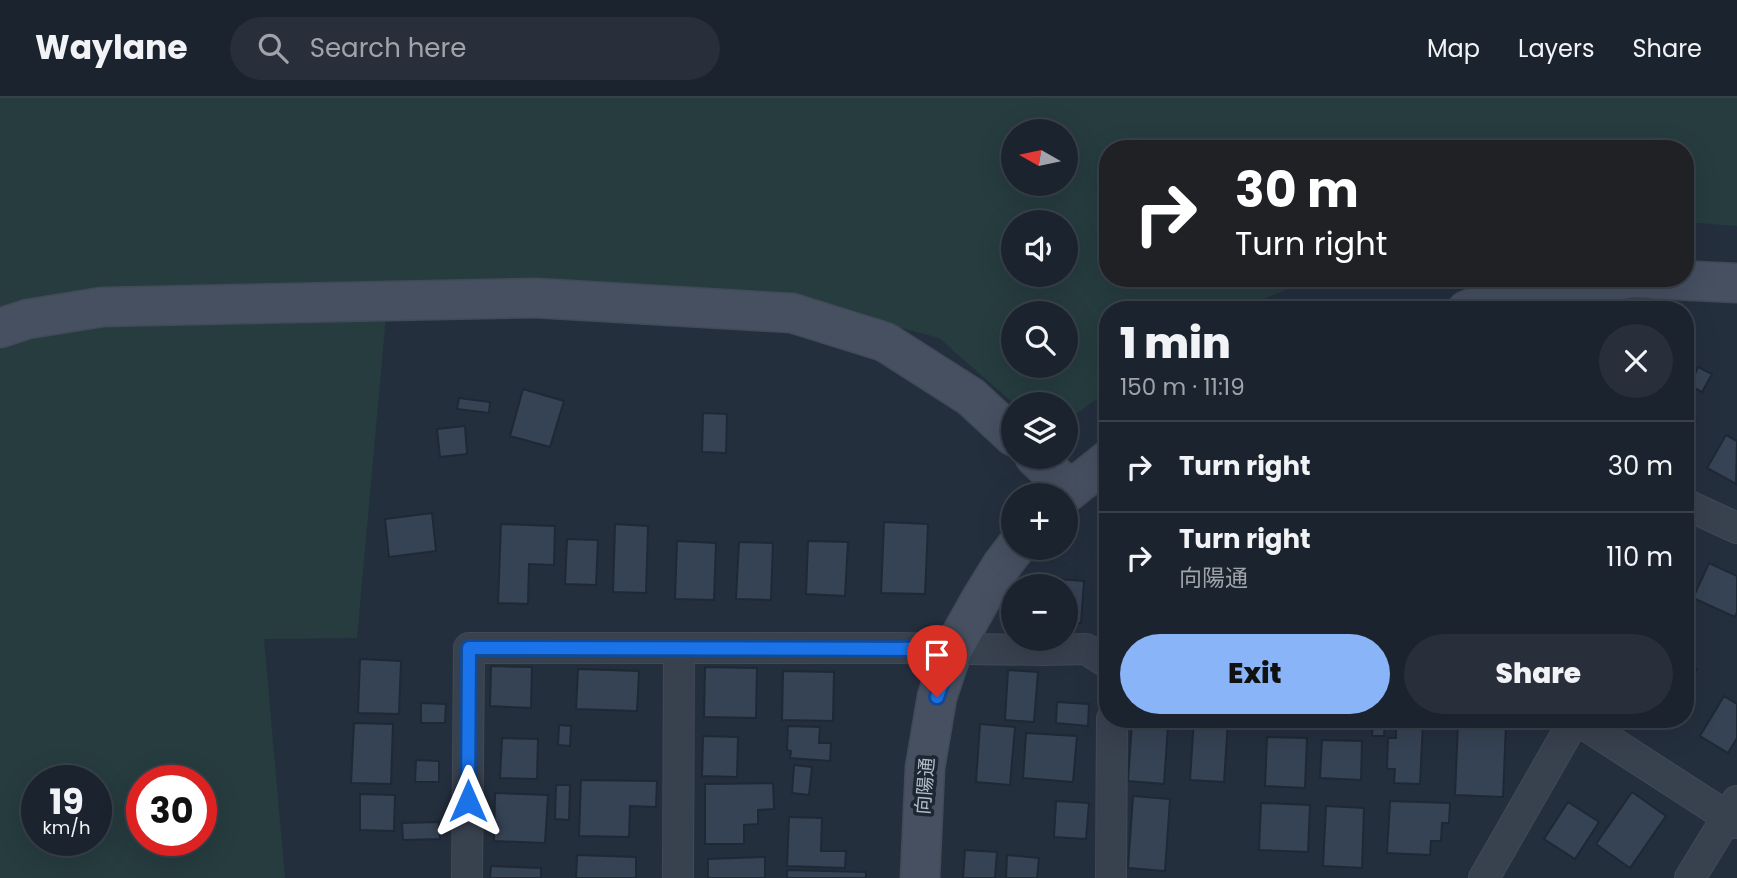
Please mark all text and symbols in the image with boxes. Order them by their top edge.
search box [230,17,720,80]
text: Waylane [35,24,188,71]
icon: search [254,29,292,67]
text: Search here [310,30,466,66]
text: Map [1427,32,1480,65]
text: Layers [1518,32,1594,65]
text: Share [1632,32,1702,65]
north arrow [1001,119,1078,196]
map controls [1001,119,1078,651]
text: 30 m [1235,156,1359,224]
icon: right [1120,168,1211,259]
button: sound [1001,210,1078,287]
text: Turn right [1235,221,1387,266]
button: search [1001,301,1078,378]
text: 1 min [1120,314,1231,373]
button: close [1599,324,1673,398]
text: 150 m · 11:19 [1120,371,1245,403]
button: layers [1001,392,1078,469]
icon: right [1120,448,1158,486]
text: Turn right [1179,448,1311,484]
text: 30 m [1608,448,1673,484]
button: + [1001,483,1078,560]
text: Turn right [1179,521,1311,557]
icon: right [1120,539,1158,577]
text: 110 m [1606,539,1673,575]
text: 向陽通 [1179,562,1248,594]
button: − [1001,574,1078,651]
pin [907,625,967,697]
button: Exit [1120,634,1390,714]
button: Share [1404,634,1673,714]
icon: arrive [918,636,956,674]
street label: 向陽通 [909,756,941,816]
position arrow [431,764,505,838]
speed limit sign: 30 [126,765,217,856]
text: 19 [49,777,84,826]
text: km/h [43,815,90,840]

